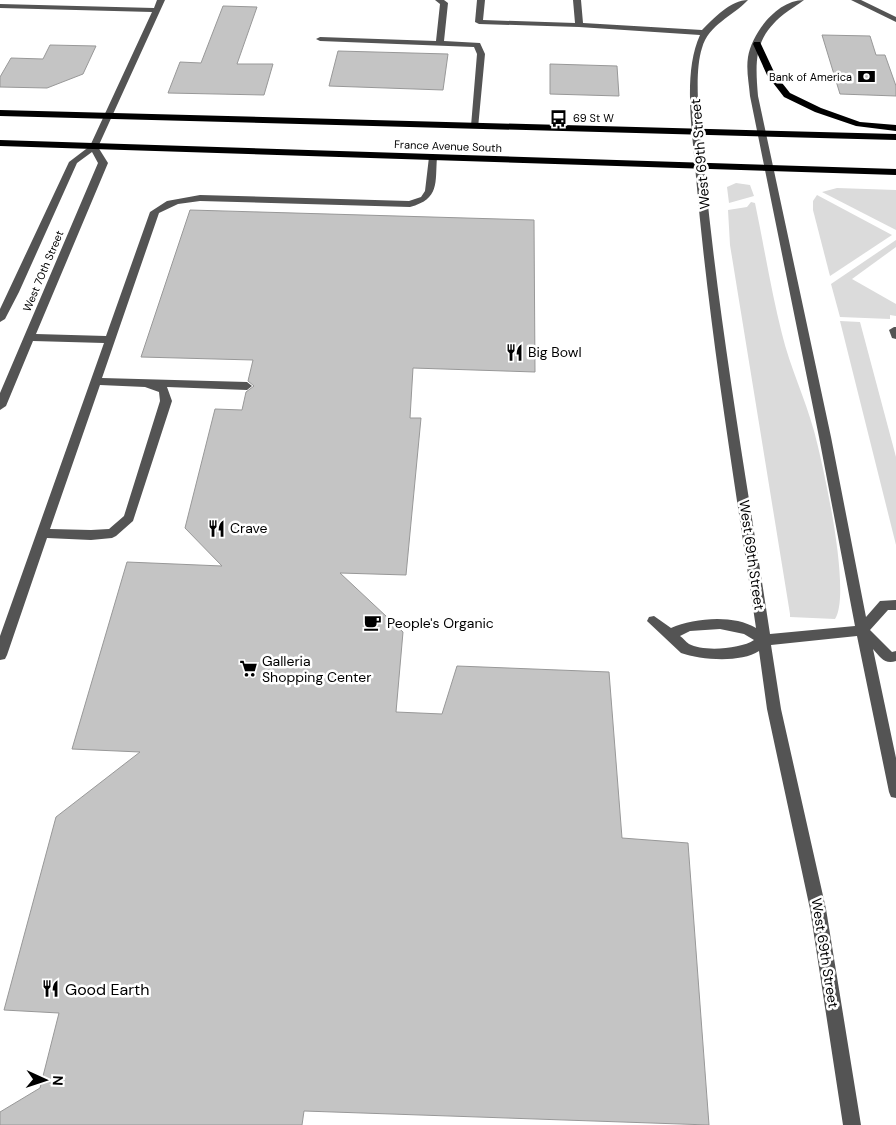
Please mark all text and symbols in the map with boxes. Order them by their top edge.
bank icon: Bank of America [856,67,876,87]
place label: Bank of America [769,70,852,84]
street label: West 69th Street [686,98,714,210]
bus stop icon: 69 St W [549,108,569,128]
place label: 69 St W [573,111,614,125]
street label: France Avenue South [394,137,502,155]
street label: West 70th Street [20,228,66,314]
restaurant icon: Big Bowl [504,342,524,362]
place label: Big Bowl [528,343,582,361]
street label: West 69th Street [735,499,769,611]
restaurant icon: Crave [206,518,226,538]
place label: Crave [230,519,268,537]
cafe icon: People's Organic [363,613,383,633]
place label: People's Organic [387,614,494,632]
place label: Galleria Shopping Center [262,652,371,686]
supermarket icon: Galleria Shopping Center [238,659,258,679]
street label: West 69th Street [807,897,843,1009]
restaurant icon: Good Earth [41,979,61,999]
place label: Good Earth [65,979,150,1000]
north arrow [20,1055,70,1105]
text: N [49,1075,67,1086]

